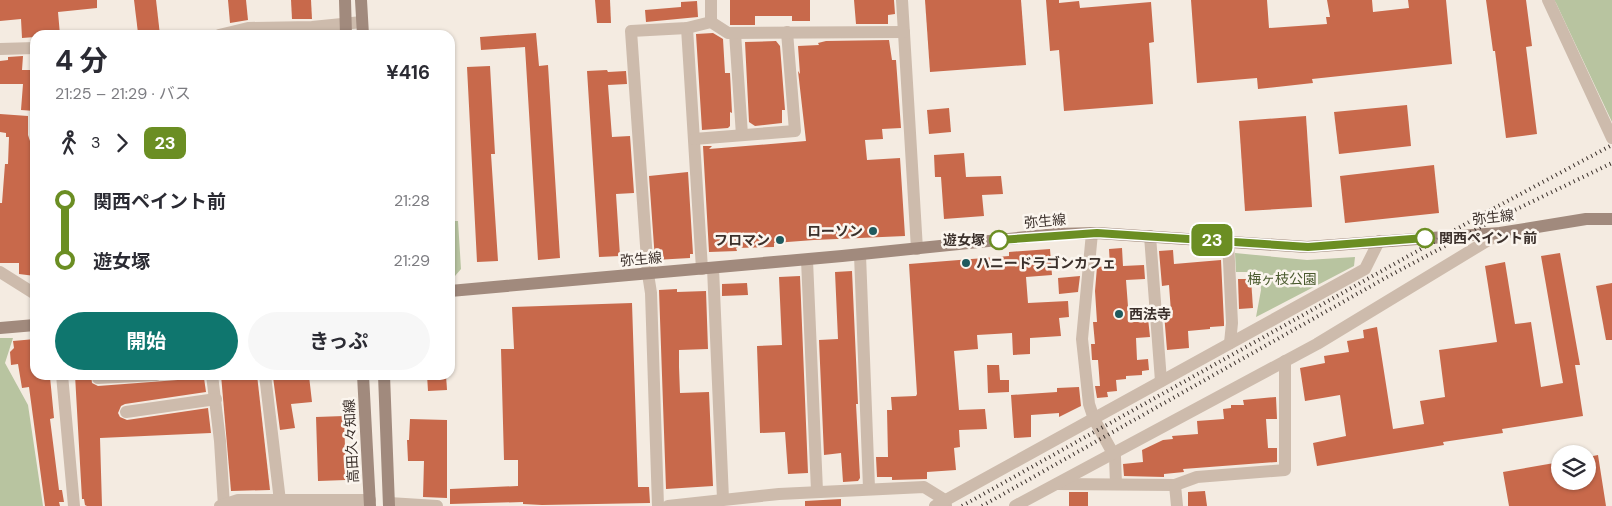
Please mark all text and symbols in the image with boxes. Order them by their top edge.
text: 4 分 [55,42,108,79]
text: ¥416 [386,60,430,85]
text: 21:25 – 21:29 · バス [55,83,191,104]
icon: walk [55,129,83,157]
icon: forward [108,129,136,157]
text: 23 [154,131,176,155]
text: 3 [91,132,100,153]
text: 関西ペイント前 [93,189,226,214]
text: 21:28 [394,190,430,211]
street label: 弥生線 [1471,206,1515,228]
street label: 弥生線 [1023,210,1067,232]
place label: ローソン [807,222,863,240]
line badge: 23 [1190,224,1234,256]
marker: ローソン [867,225,879,237]
text: 23 [1201,228,1223,252]
marker: 関西ペイント前 [1415,228,1435,248]
place label: 関西ペイント前 [1439,229,1537,247]
marker: 遊女塚 [989,230,1009,250]
place label: フロマン [714,231,770,249]
place label: 遊女塚 [943,231,985,249]
marker: フロマン [774,234,786,246]
street label: 弥生線 [619,248,663,270]
text: 遊女塚 [93,249,150,274]
text: 21:29 [393,250,430,271]
place label: ハニードラゴンカフェ [976,254,1116,272]
marker: ハニードラゴンカフェ [960,257,972,269]
park label: 梅ヶ枝公園 [1247,270,1317,288]
place label: 西法寺 [1129,305,1171,323]
marker: 西法寺 [1113,308,1125,320]
button: 開始 [55,312,238,370]
button: きっぷ [248,312,430,370]
street label: 高田久々知線 [340,399,362,483]
map controls [1551,445,1596,490]
button: layers [1551,445,1596,490]

